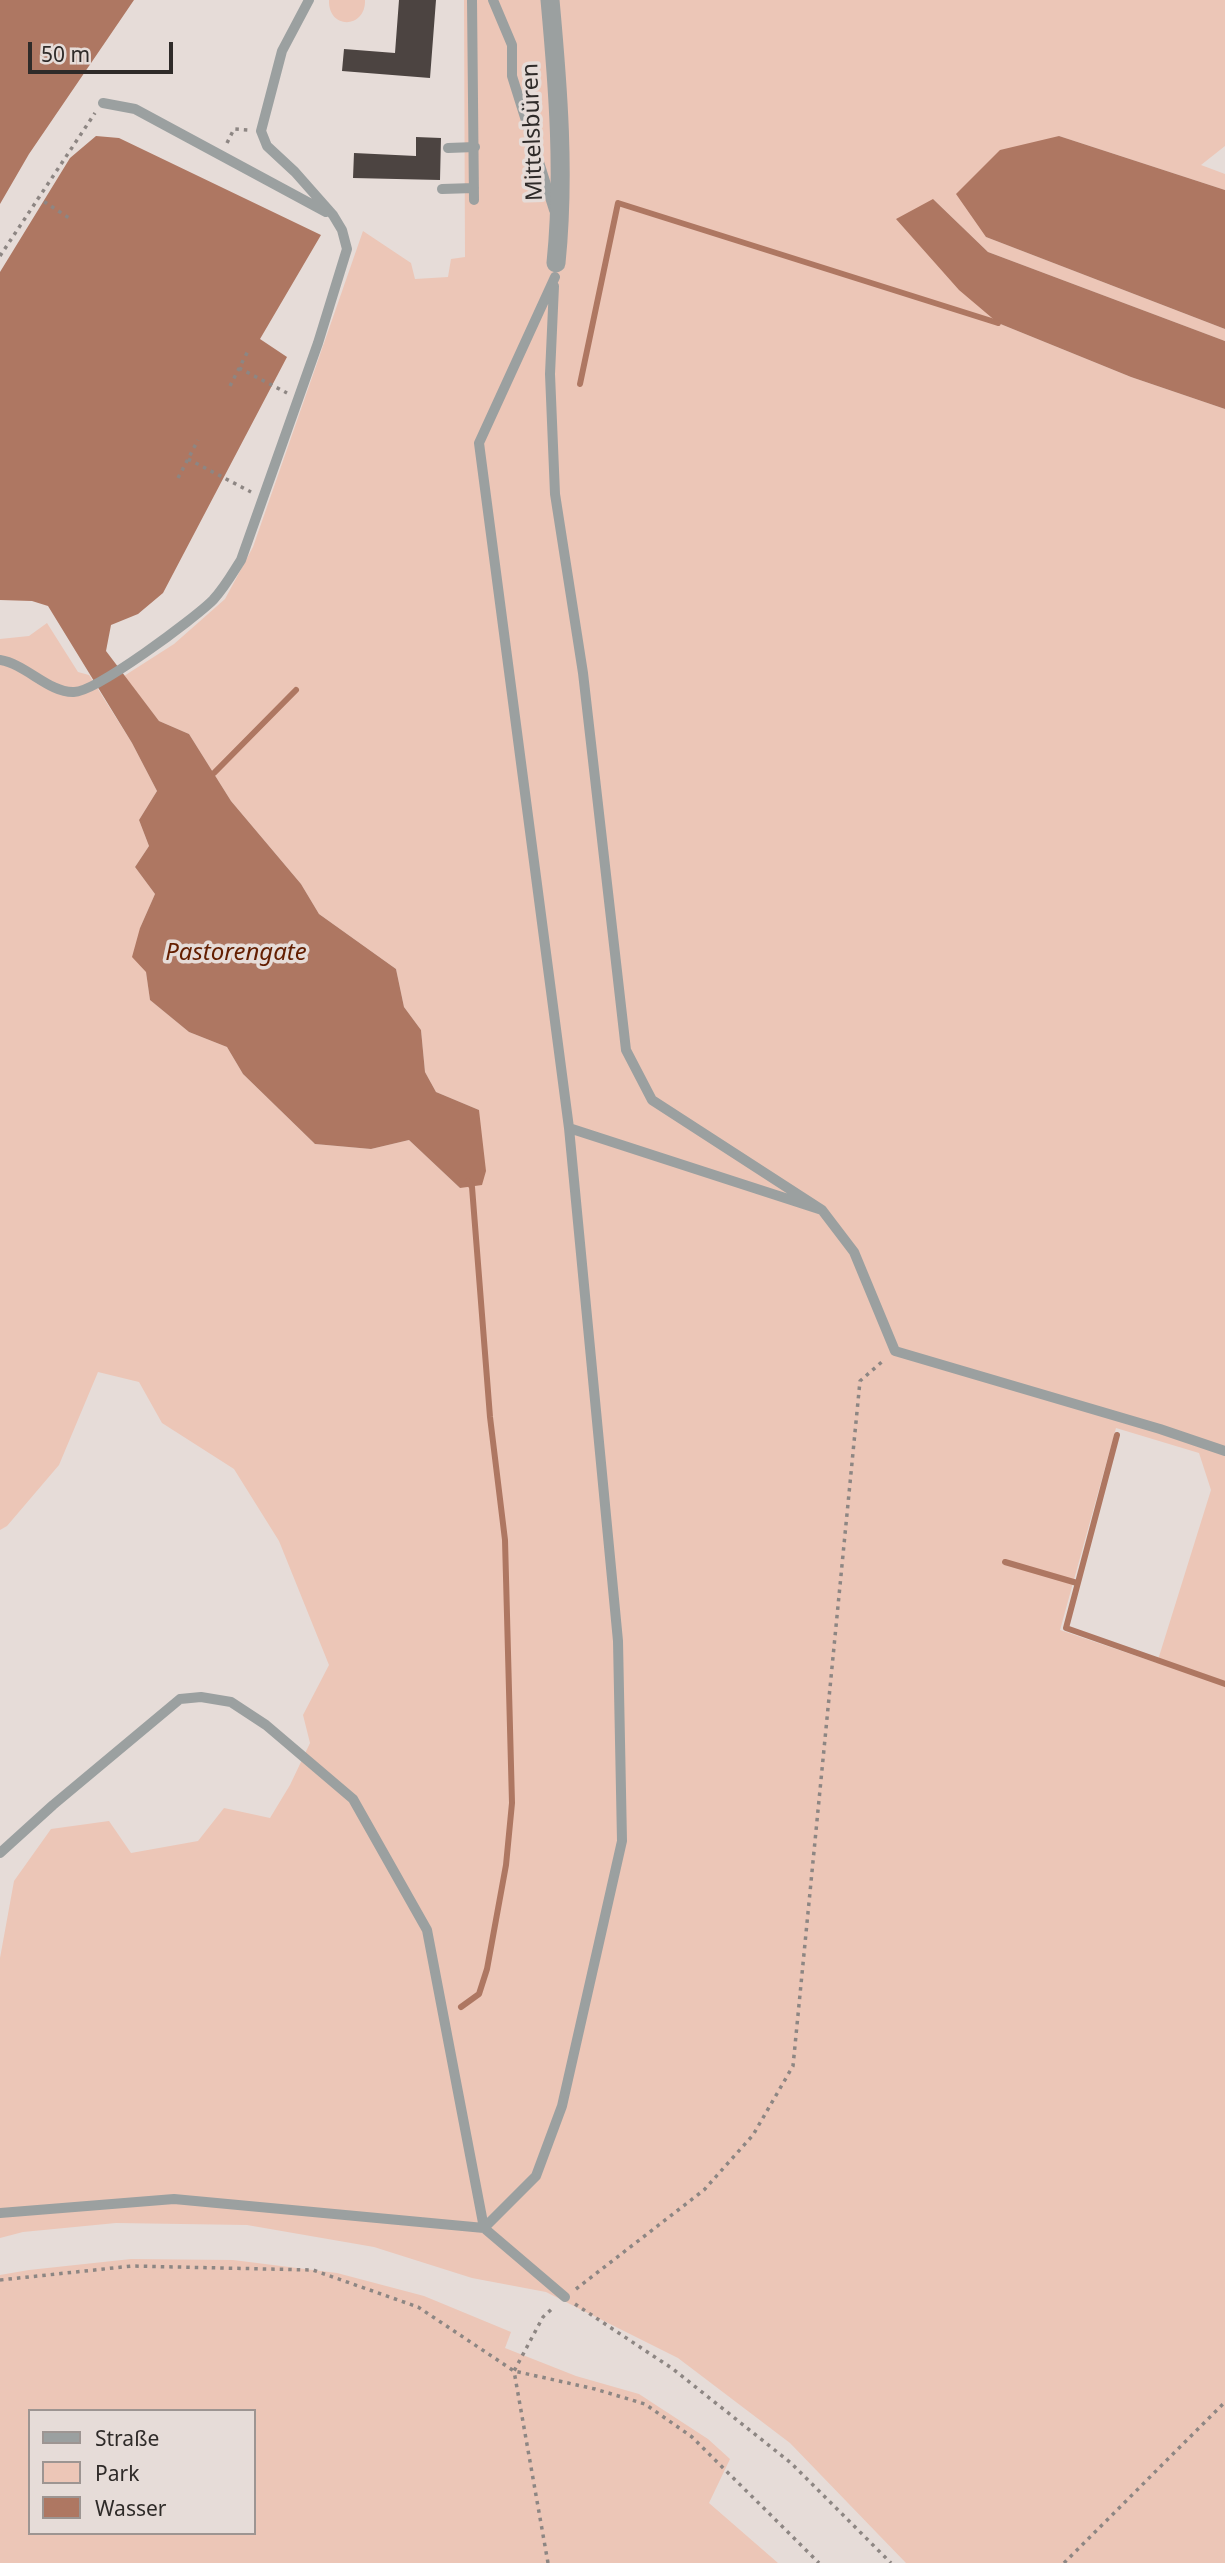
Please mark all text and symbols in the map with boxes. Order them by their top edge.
scale bar [32,28,177,72]
text: 50 m [41,40,90,68]
street label: Mittelsbüren [517,63,549,201]
water label: Pastorengate [165,939,307,967]
legend [28,2409,256,2535]
text: Straße [95,2424,159,2452]
text: Park [95,2459,139,2487]
text: Wasser [95,2494,167,2522]

